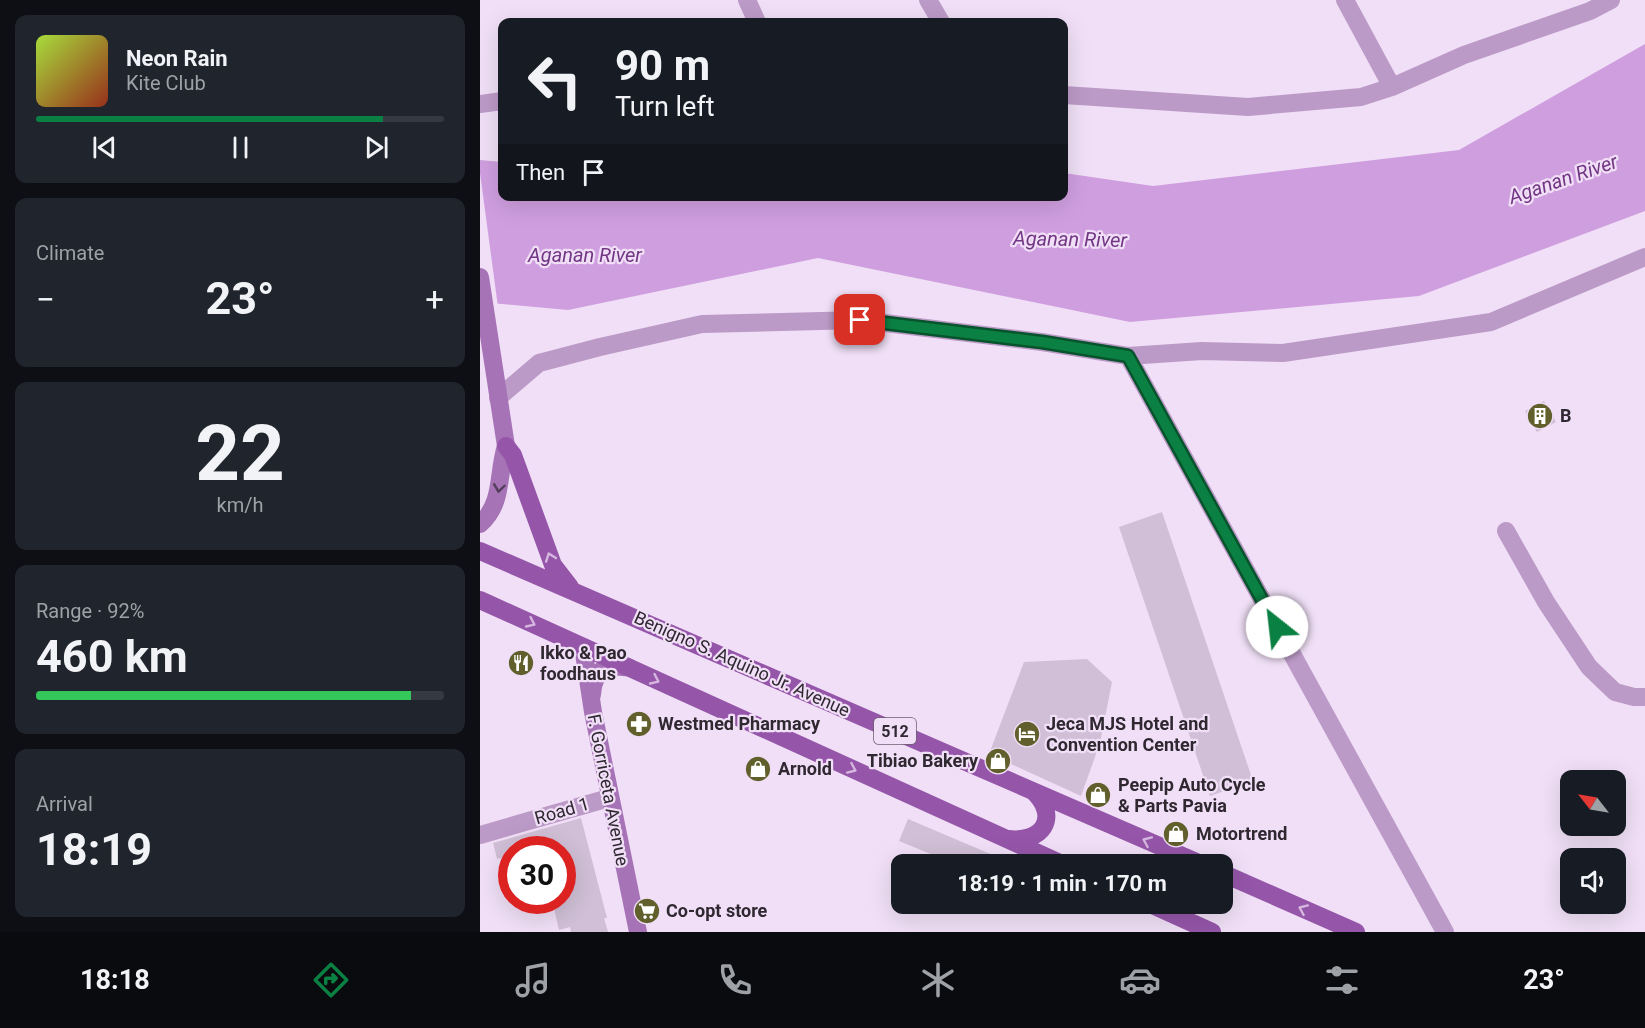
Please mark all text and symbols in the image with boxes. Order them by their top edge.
text: 90 m [615,41,710,90]
icon: left [516,42,594,120]
text: Neon Rain [126,46,228,71]
text: Kite Club [126,71,206,95]
text: Turn left [615,91,715,123]
icon: previous [88,131,121,164]
icon: pause [224,131,257,164]
icon: next [360,131,393,164]
water label: Aganan River [1504,149,1622,209]
icon: arrive [577,156,610,189]
text: Then [516,160,565,185]
water label: Aganan River [1012,226,1129,252]
text: Climate [36,241,104,265]
water label: Aganan River [527,243,643,267]
text: 23° [205,272,275,325]
text: − [36,280,55,319]
text: + [425,280,444,319]
pin [834,294,885,345]
icon: arrive [843,303,876,336]
building icon: B [1525,401,1555,431]
place label: B [1560,405,1572,426]
text: 22 [195,408,285,499]
one-way arrow [493,483,505,492]
text: km/h [217,493,263,517]
one-way arrow [545,553,558,563]
position arrow [1245,595,1309,659]
text: Range · 92% [36,599,144,623]
street label: Benigno S. Aquino Jr. Avenue [631,606,853,721]
one-way arrow [525,616,536,628]
text: 460 km [36,630,188,683]
place label: Ikko & Pao foodhaus [540,642,627,684]
restaurant icon: Ikko & Pao foodhaus [506,648,536,678]
one-way arrow [649,672,660,684]
pharmacy icon: Westmed Pharmacy [624,709,654,739]
street label: F. Gorriceta Avenue [583,712,634,868]
place label: Westmed Pharmacy [658,713,821,734]
place label: Jeca MJS Hotel and Convention Center [1046,713,1208,755]
road number: 512 [874,718,916,744]
hotel icon: Jeca MJS Hotel and Convention Center [1012,719,1042,749]
shop icon: Tibiao Bakery [983,746,1013,776]
place label: Tibiao Bakery [867,750,979,771]
shop icon: Arnold [743,754,773,784]
place label: Arnold [778,758,832,779]
one-way arrow [845,762,856,774]
north arrow [1560,770,1626,836]
map controls [1560,770,1626,914]
place label: Peepip Auto Cycle & Parts Pavia [1118,774,1266,816]
shop icon: Peepip Auto Cycle & Parts Pavia [1083,780,1113,810]
text: Arrival [36,792,93,816]
street label: Road 1 [532,793,592,828]
shop icon: Motortrend [1161,819,1191,849]
text: 18:19 [36,823,152,876]
place label: Motortrend [1196,823,1287,844]
speed limit sign: 30 [498,836,576,914]
one-way arrow [1143,836,1154,848]
button: sound [1560,848,1626,914]
text: 18:19 · 1 min · 170 m [957,871,1167,896]
supermarket icon: Co-opt store [632,896,662,926]
place label: Co-opt store [666,900,768,921]
one-way arrow [1298,904,1309,916]
icon: directions [310,959,352,1001]
icon: music [512,959,554,1001]
icon: phone [714,959,756,1001]
icon: climate [917,959,959,1001]
icon: car [1119,959,1161,1001]
icon: filters [1321,959,1363,1001]
text: 18:18 [80,964,150,996]
text: 23° [1523,964,1565,996]

